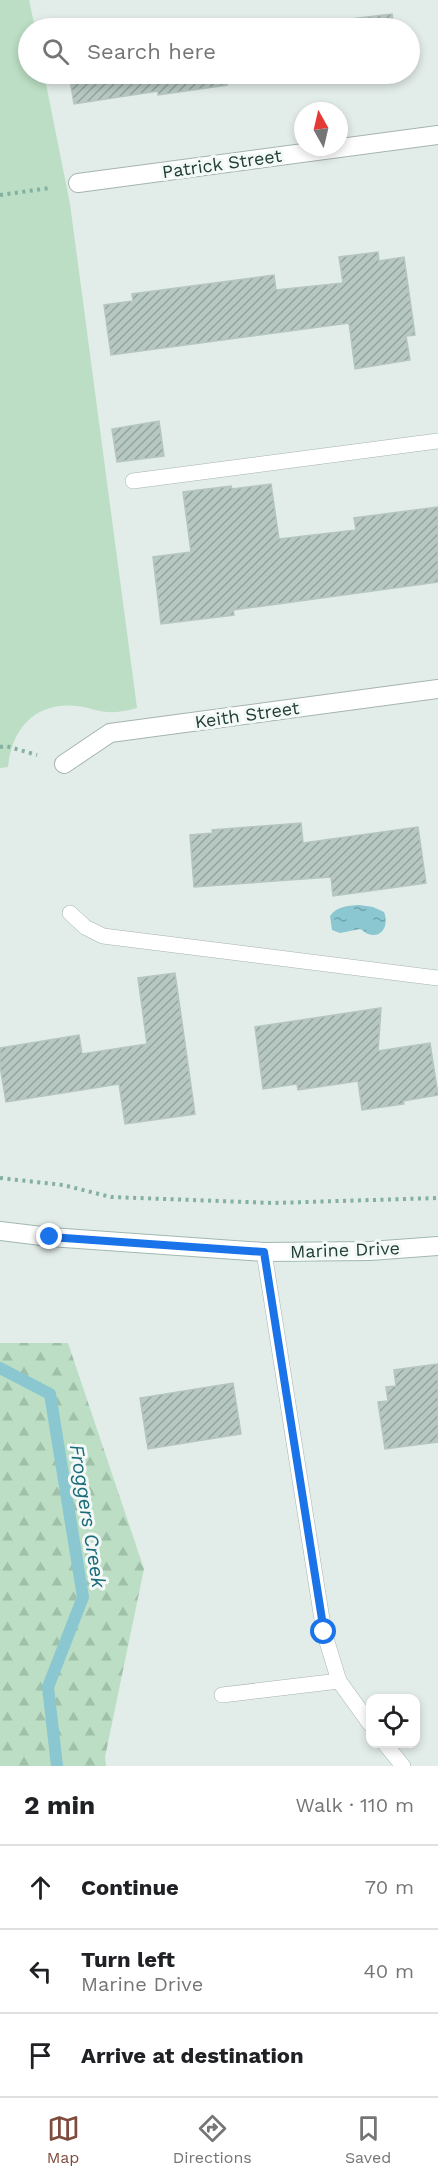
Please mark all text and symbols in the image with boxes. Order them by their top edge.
search box [18,18,420,84]
icon: search [39,35,72,68]
text: Search here [87,39,216,64]
north arrow [294,102,348,156]
street label: Patrick Street [161,145,284,182]
street label: Keith Street [193,697,301,732]
route end [36,1223,62,1249]
street label: Marine Drive [290,1237,400,1262]
water label: Froggers Creek [65,1442,111,1591]
route start [310,1618,336,1644]
map controls [366,1694,420,1748]
button: locate [366,1694,420,1748]
text: 2 min [24,1790,95,1820]
text: Walk · 110 m [296,1793,414,1817]
icon: ahead [24,1871,57,1904]
text: Continue [81,1875,179,1900]
text: 70 m [365,1875,414,1899]
text: Turn left [81,1947,175,1972]
icon: left [24,1955,57,1988]
text: 40 m [363,1959,414,1983]
text: Marine Drive [81,1972,203,1996]
icon: arrive [24,2039,57,2072]
text: Arrive at destination [81,2043,304,2068]
tab: Map [47,2112,80,2167]
tab: Directions [173,2112,252,2167]
tab: Saved [345,2112,391,2167]

